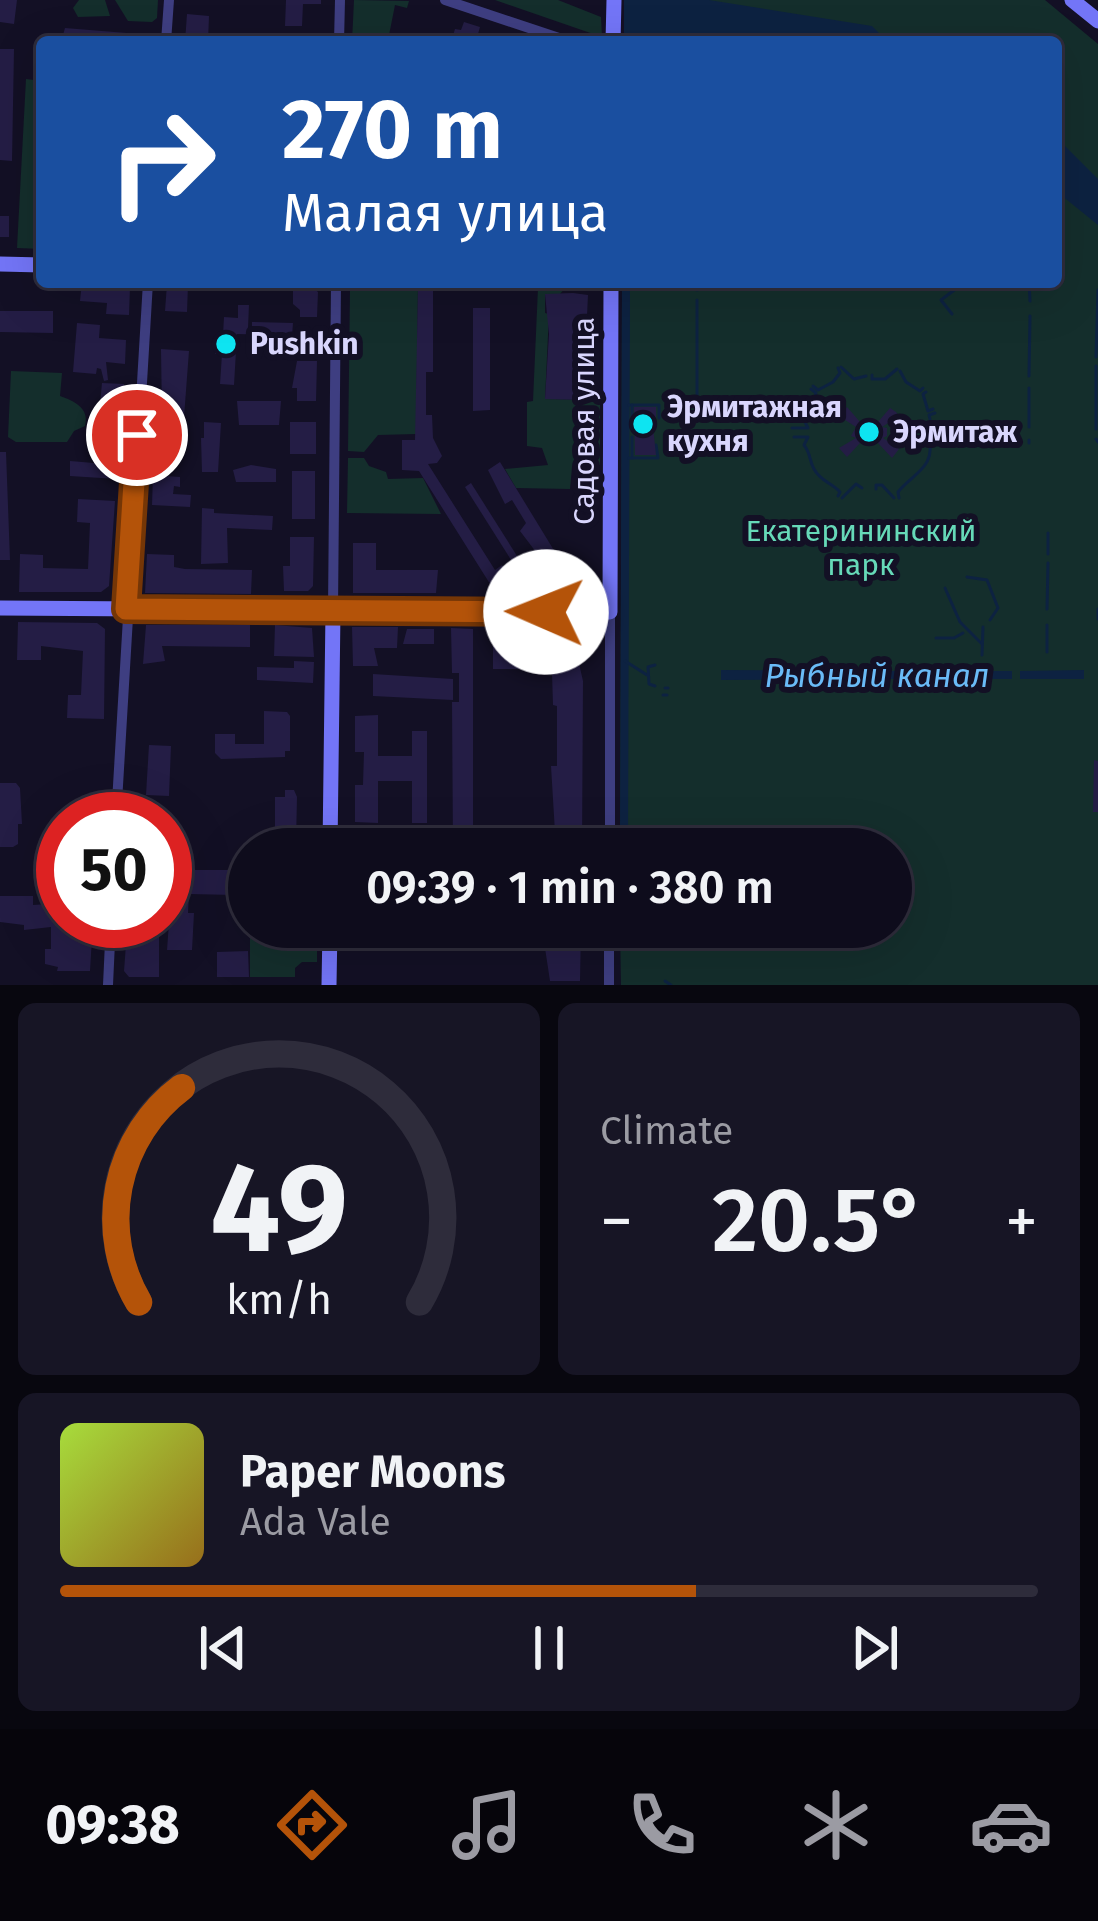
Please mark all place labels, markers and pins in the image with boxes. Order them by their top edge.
place label: Pushkin [250,326,359,362]
marker: Pushkin [213,331,239,357]
pin [86,384,188,486]
place label: Эрмитажная кухня [667,389,842,459]
marker: Эрмитажная кухня [630,411,656,437]
place label: Эрмитаж [893,414,1017,450]
marker: Эрмитаж [856,419,882,445]

